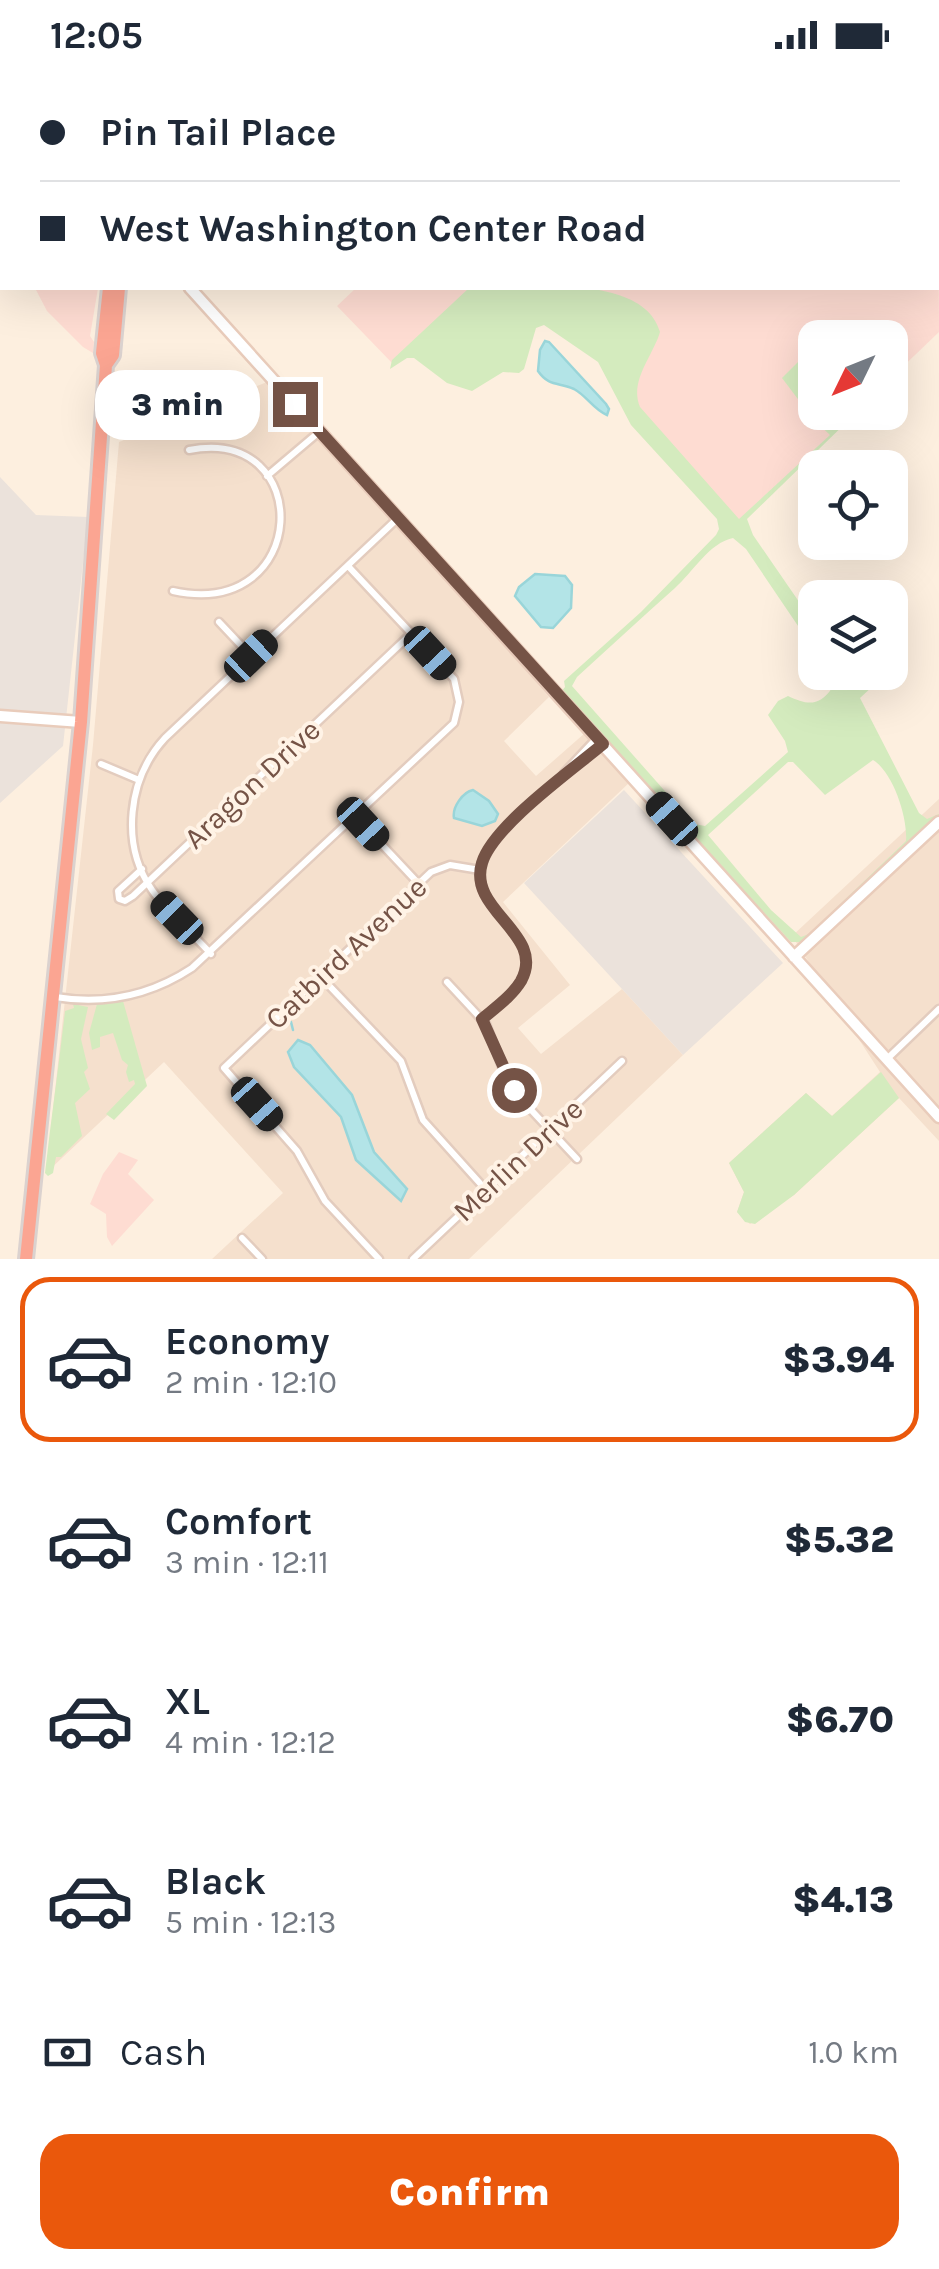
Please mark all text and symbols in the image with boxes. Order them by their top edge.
text: 12:05 [50,13,143,58]
text: Pin Tail Place [100,110,336,155]
text: West Washington Center Road [100,206,647,251]
north arrow [798,320,908,430]
map controls [798,320,908,690]
callout: 3 min [95,369,260,439]
route end [273,382,318,427]
text: 3 min [131,386,224,423]
button: locate [798,450,908,560]
button: layers [798,580,908,690]
car [399,621,461,685]
car [219,624,283,688]
street label: Aragon Drive [176,712,328,856]
car [641,787,703,851]
car [332,792,394,856]
street label: Catbird Avenue [258,869,434,1037]
car [145,886,209,950]
route start [492,1068,537,1113]
car [226,1072,288,1136]
street label: Merlin Drive [446,1091,590,1229]
icon: car [45,1315,135,1405]
text: Economy [165,1319,329,1364]
text: $3.94 [783,1337,894,1382]
text: 2 min · 12:10 [165,1364,337,1401]
icon: car [45,1495,135,1585]
text: Comfort [165,1499,312,1544]
text: $5.32 [784,1517,894,1562]
text: 3 min · 12:11 [165,1544,329,1581]
icon: car [45,1675,135,1765]
text: XL [165,1679,210,1724]
text: $6.70 [786,1697,894,1742]
text: 4 min · 12:12 [165,1724,336,1761]
icon: car [45,1855,135,1945]
text: Black [165,1859,266,1904]
text: $4.13 [792,1877,894,1922]
text: 5 min · 12:13 [165,1904,336,1941]
icon: cash [40,2025,95,2080]
text: Cash [120,2030,207,2075]
text: 1.0 km [808,2034,899,2071]
button: Confirm [40,2134,899,2249]

